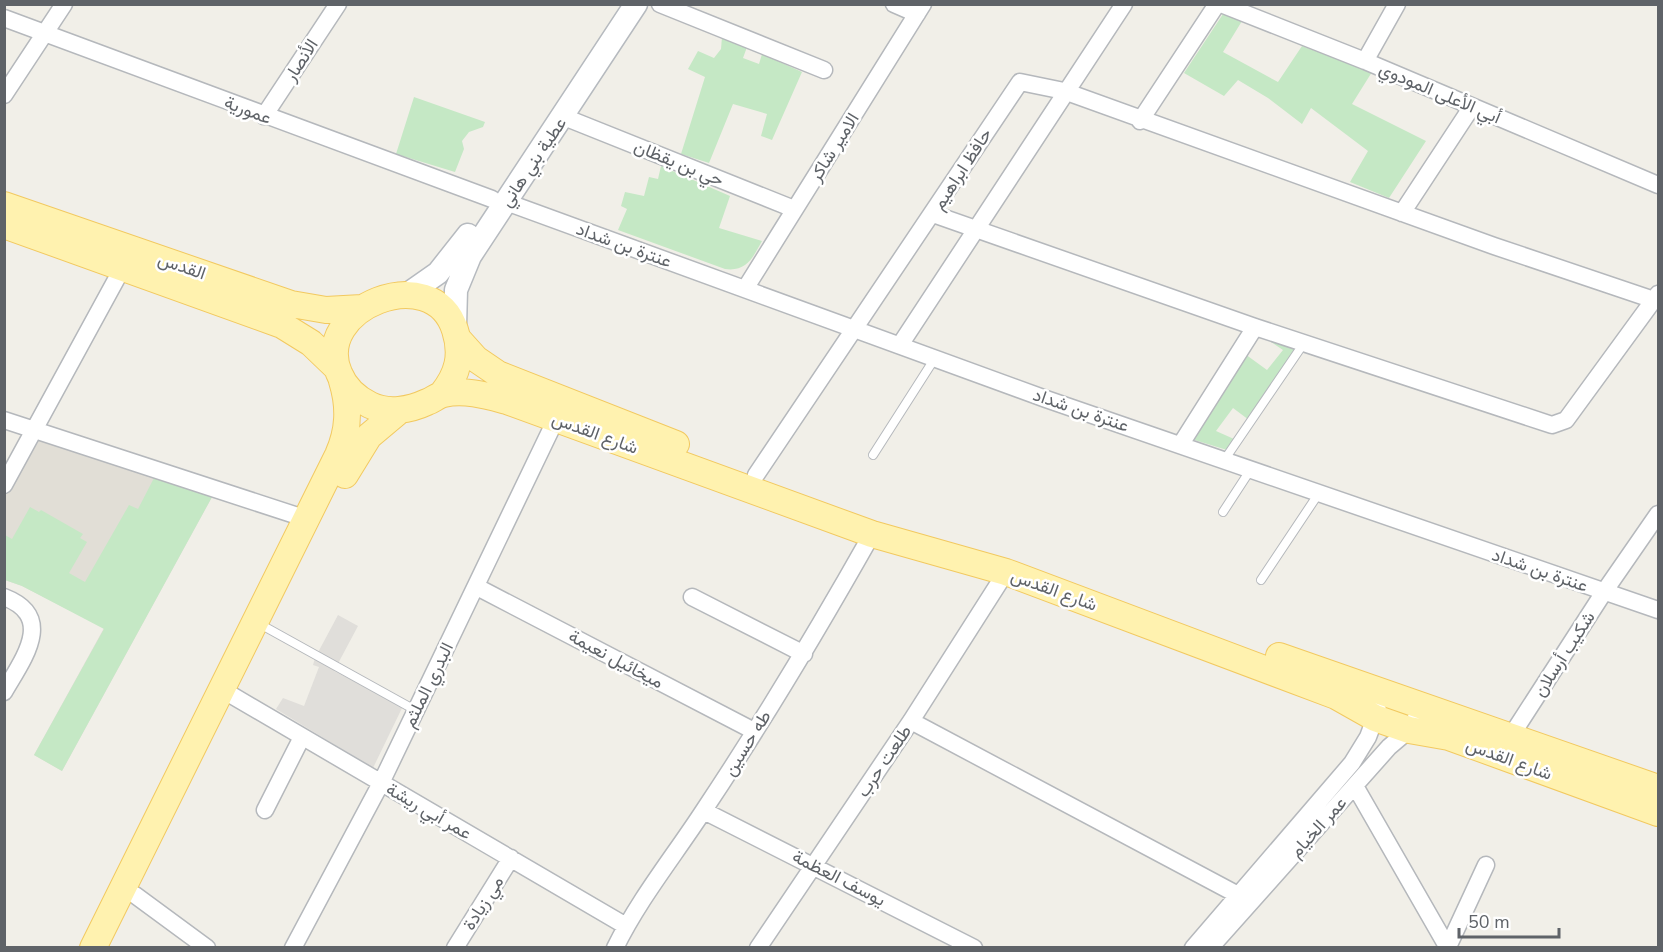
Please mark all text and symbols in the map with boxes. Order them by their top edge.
street label: الأنصار [278,34,324,87]
street label: أبي الأعلى المودوي [1374,57,1505,132]
street label: عمورية [221,90,275,130]
street label: الامير شاكر [803,108,864,187]
street label: عطية بني هاني [494,112,574,213]
street label: حافظ ابراهيم [927,123,997,215]
street label: حي بن يقظان [629,134,727,195]
street label: عنترة بن شداد [573,217,675,273]
street label: القدس [155,247,209,285]
street label: عنترة بن شداد [1030,382,1132,438]
street label: شارع القدس [549,406,641,460]
street label: عنترة بن شداد [1489,542,1591,598]
street label: شارع القدس [1008,563,1100,617]
street label: شكيب أرسلان [1527,607,1601,701]
street label: ميخائيل نعيمة [564,624,668,694]
street label: البدري الملثم [397,638,462,733]
street label: طه حسين [717,706,777,780]
street label: طلعت حرب [851,720,917,802]
street label: شارع القدس [1463,732,1555,786]
street label: عمر أبي ريشة [380,777,476,848]
street label: عمر الخيام [1284,791,1352,863]
street label: يوسف العظمة [788,844,890,912]
street label: مي زيادة [457,871,512,936]
scale bar [1459,901,1560,939]
text: 50 m [1468,910,1510,934]

